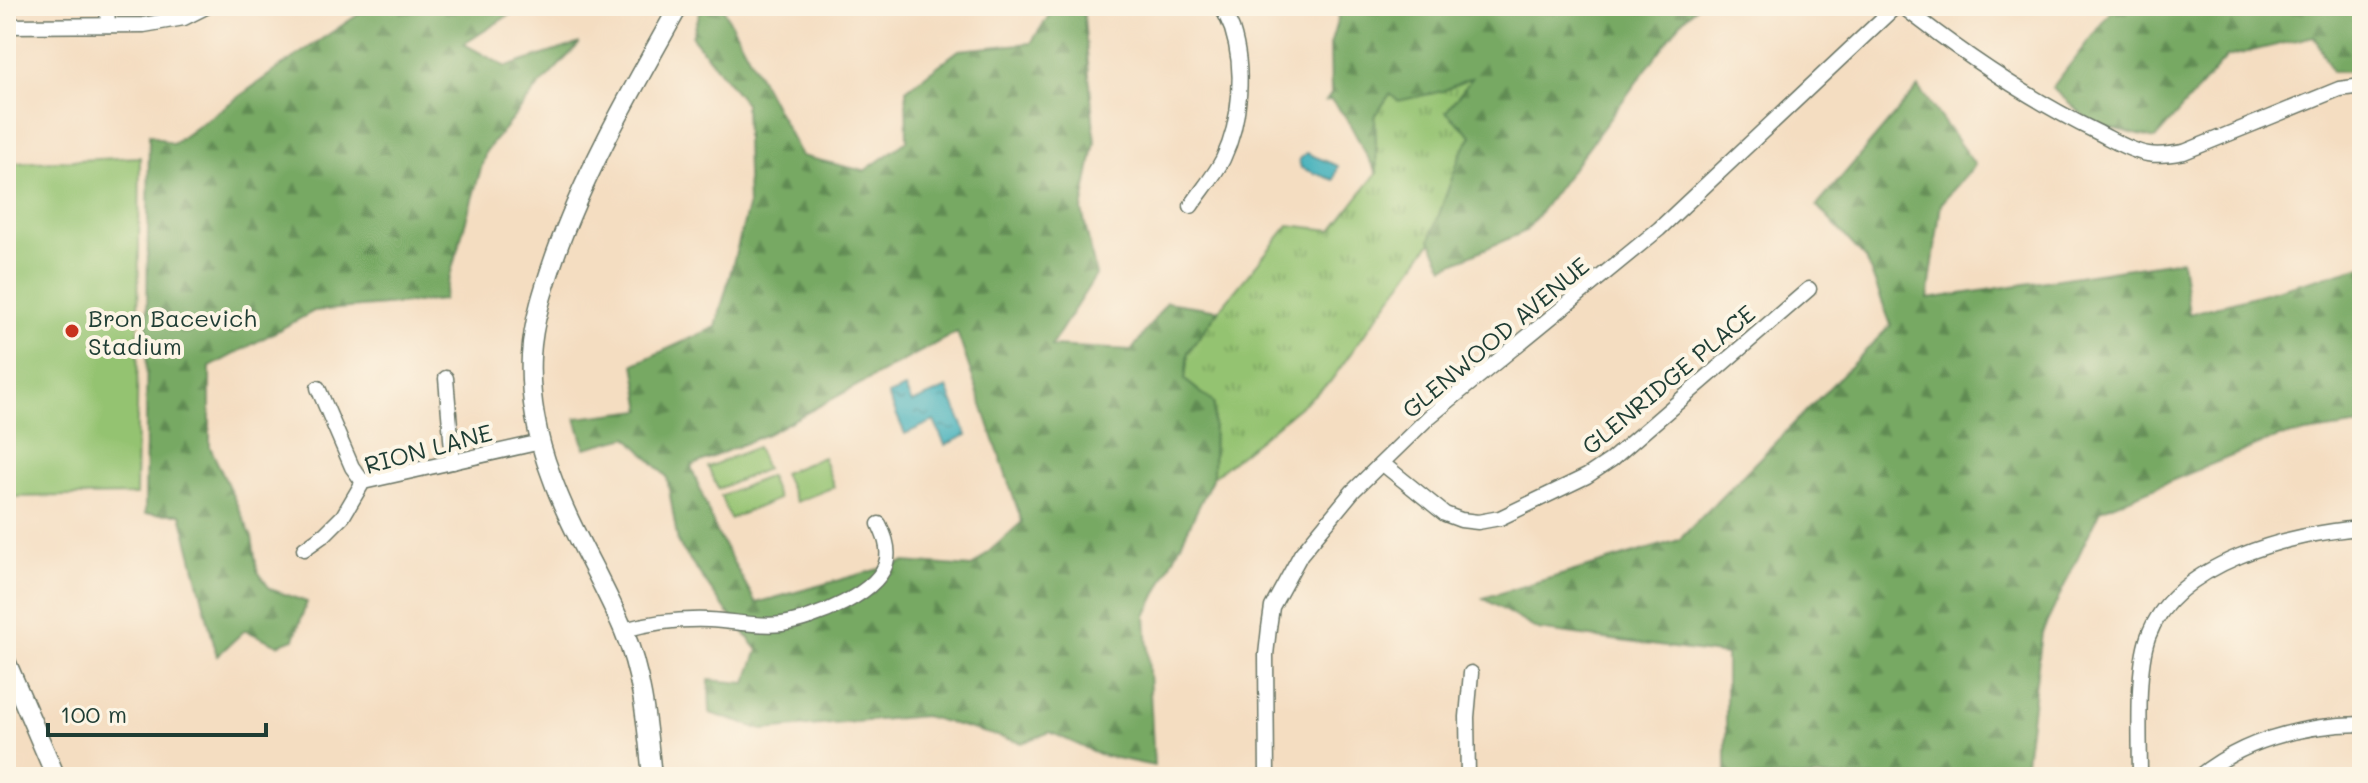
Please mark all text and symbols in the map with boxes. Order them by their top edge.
street label: GLENWOOD AVENUE [1395,250,1595,424]
street label: GLENRIDGE PLACE [1575,297,1761,461]
place label: Bron Bacevich Stadium [88,302,257,361]
marker: Bron Bacevich Stadium [63,322,81,340]
street label: RION LANE [361,416,495,480]
scale bar [48,687,266,737]
text: 100 m [60,698,127,729]

